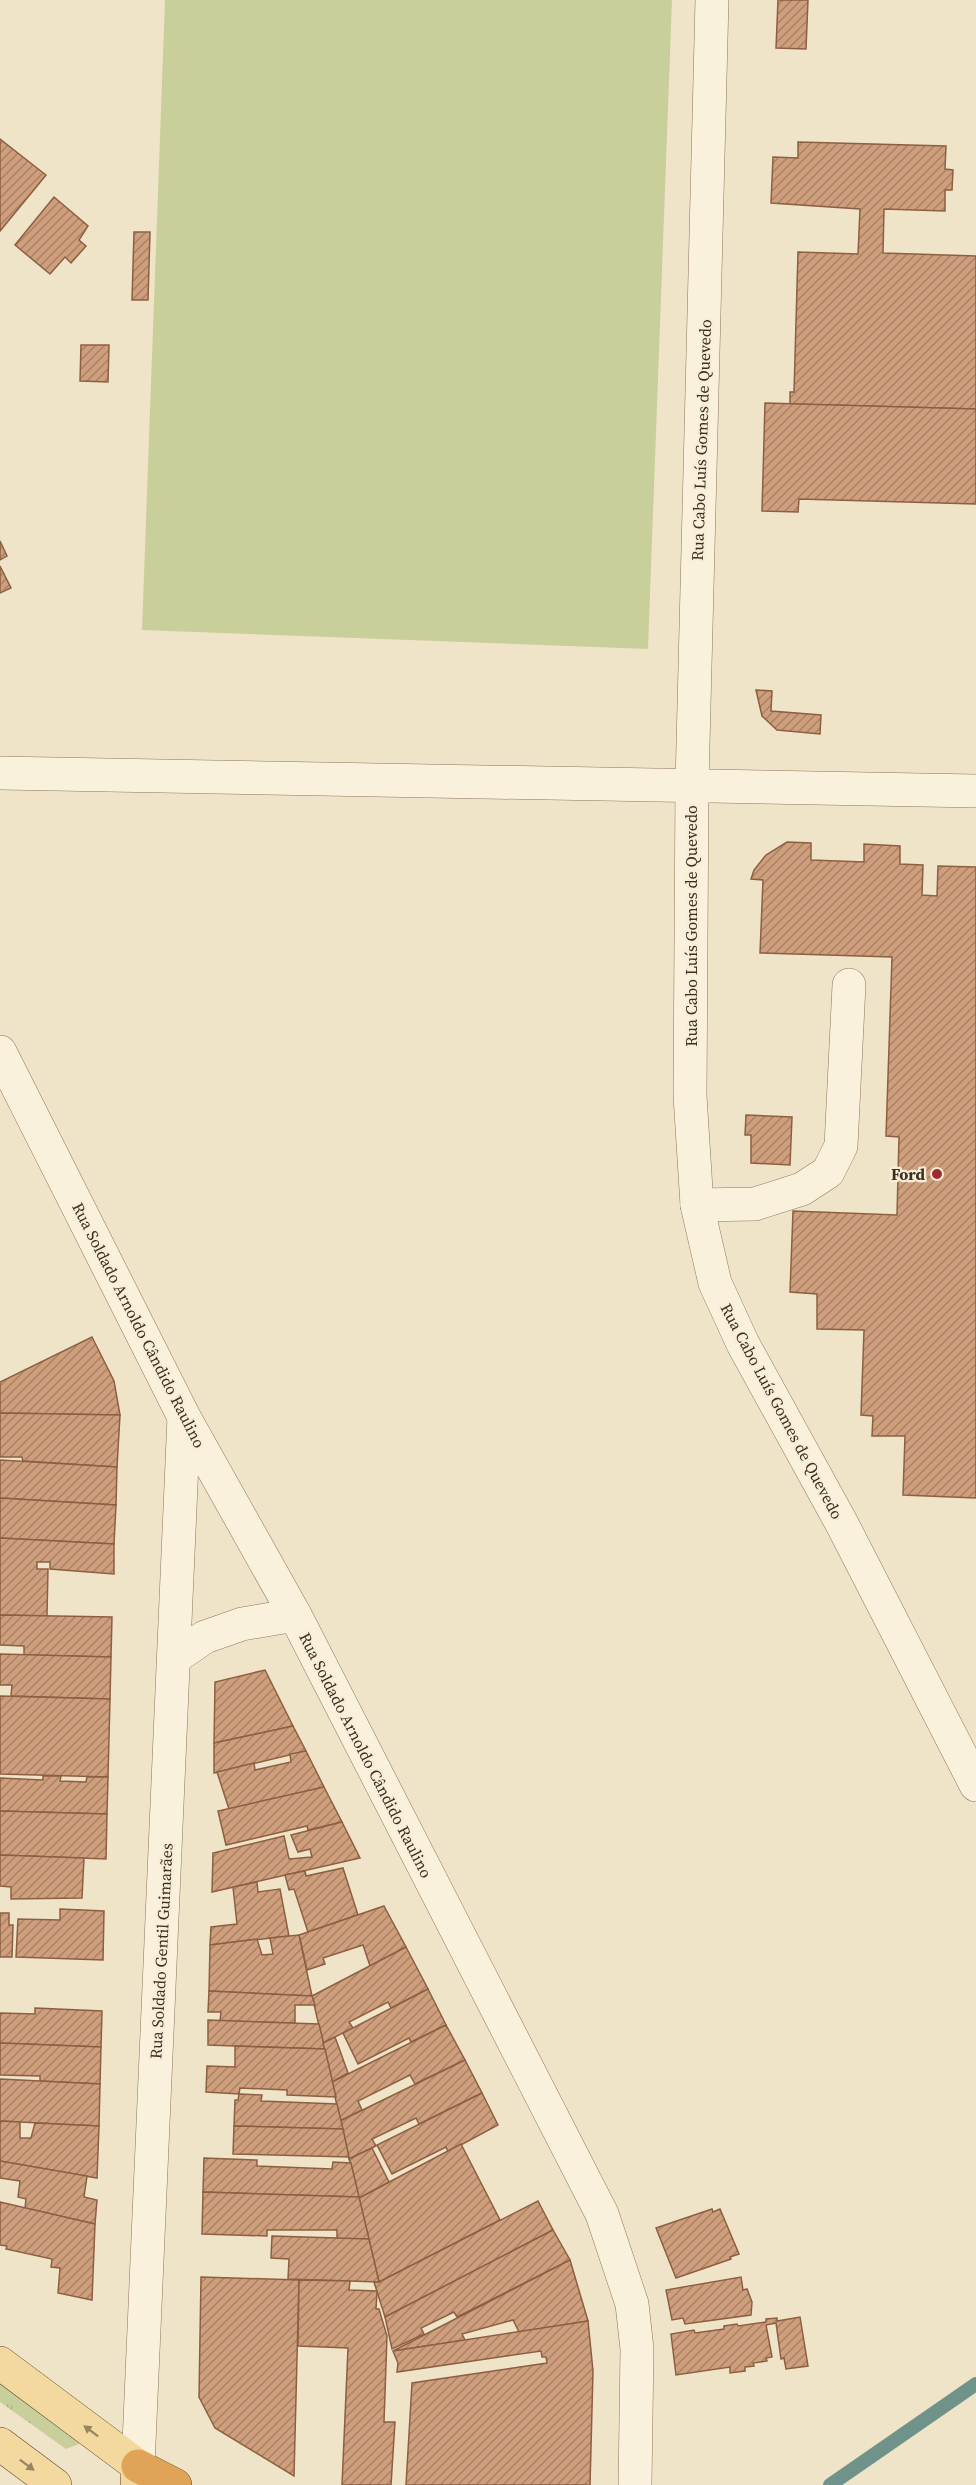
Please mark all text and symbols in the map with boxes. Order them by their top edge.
street label: Rua Cabo Luís Gomes de Quevedo [686,319,716,561]
street label: Rua Cabo Luís Gomes de Quevedo [680,805,702,1047]
place label: Ford [891,1163,925,1185]
marker: Ford [930,1167,944,1181]
street label: Rua Soldado Arnoldo Cândido Raulino [67,1198,211,1452]
street label: Rua Cabo Luís Gomes de Quevedo [716,1299,849,1523]
street label: Rua Soldado Arnoldo Cândido Raulino [294,1628,438,1882]
street label: Rua Soldado Gentil Guimarães [144,1842,178,2060]
one-way arrow [84,2425,100,2437]
one-way arrow [20,2458,35,2470]

